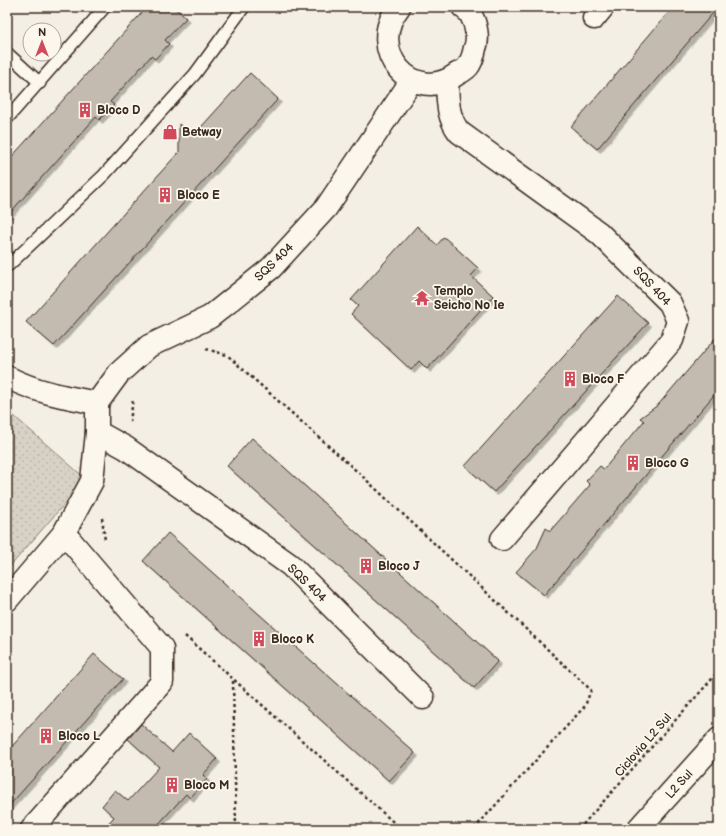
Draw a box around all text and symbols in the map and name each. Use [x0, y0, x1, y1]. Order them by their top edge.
north arrow [22, 22, 62, 62]
text: N [38, 26, 46, 39]
building icon: Bloco D [76, 101, 94, 119]
place label: Bloco D [97, 103, 140, 118]
shop icon: Betway [161, 123, 179, 141]
place label: Betway [182, 125, 222, 140]
building icon: Bloco E [156, 186, 174, 204]
place label: Bloco E [177, 188, 220, 203]
street label: SQS 404 [252, 240, 298, 285]
street label: SQS 404 [630, 263, 674, 310]
place label: Templo Seicho No Ie [434, 284, 505, 313]
temple icon: Templo Seicho No Ie [413, 289, 431, 307]
building icon: Bloco F [561, 370, 579, 388]
place label: Bloco F [582, 372, 625, 387]
building icon: Bloco G [624, 454, 642, 472]
place label: Bloco G [645, 456, 689, 471]
building icon: Bloco J [357, 557, 375, 575]
place label: Bloco J [378, 559, 420, 574]
street label: SQS 404 [284, 561, 330, 606]
building icon: Bloco K [250, 630, 268, 648]
place label: Bloco K [271, 632, 314, 647]
street label: Ciclovia L2 Sul [612, 710, 675, 780]
building icon: Bloco L [37, 727, 55, 745]
place label: Bloco L [58, 729, 100, 744]
street label: L2 Sul [663, 767, 696, 802]
building icon: Bloco M [163, 776, 181, 794]
place label: Bloco M [184, 778, 229, 793]

